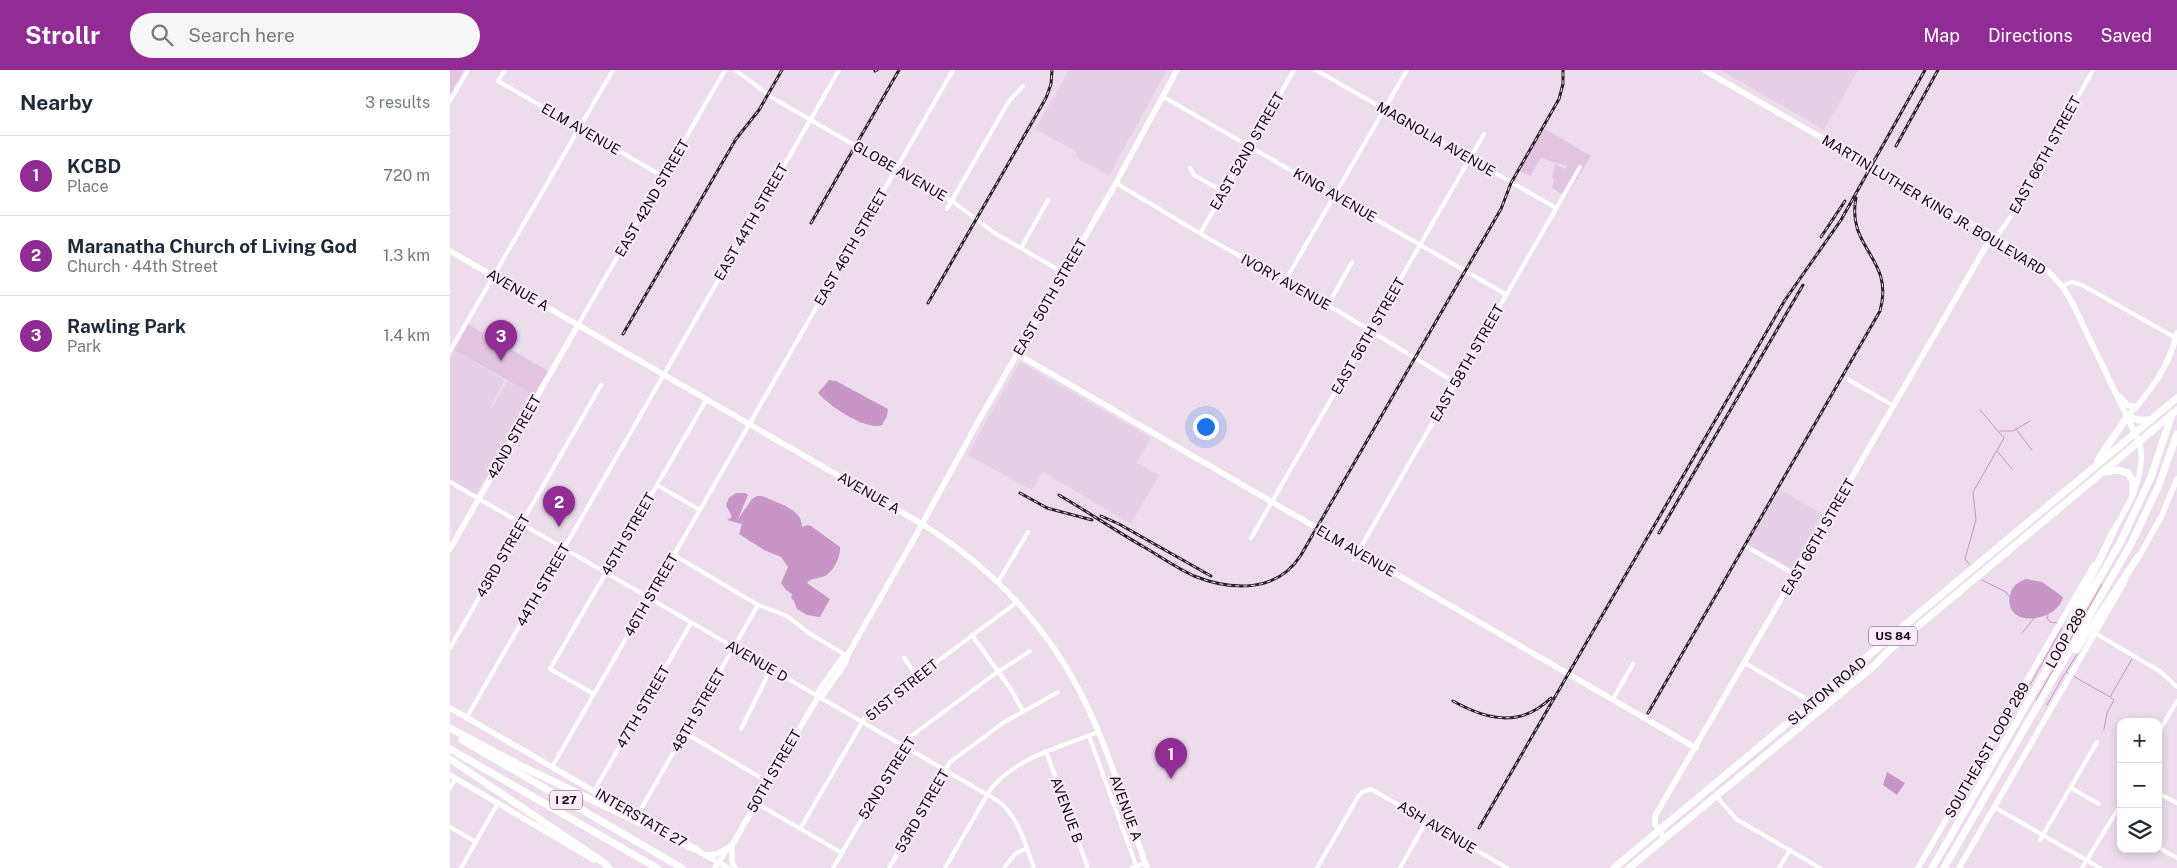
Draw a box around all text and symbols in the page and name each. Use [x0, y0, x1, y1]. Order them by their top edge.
search box [130, 13, 480, 58]
text: Strollr [25, 21, 100, 49]
icon: search [148, 21, 176, 49]
text: Search here [188, 24, 295, 46]
text: Map [1923, 25, 1960, 46]
text: Directions [1988, 25, 2073, 46]
text: Saved [2101, 25, 2152, 46]
street label: EAST 52ND STREET [1207, 89, 1287, 213]
text: Nearby [20, 90, 93, 115]
text: 3 results [365, 93, 430, 112]
street label: EAST 66TH STREET [2006, 93, 2084, 217]
street label: MAGNOLIA AVENUE [1374, 99, 1498, 179]
street label: ELM AVENUE [539, 100, 623, 158]
street label: MARTIN LUTHER KING JR. BOULEVARD [1819, 132, 2049, 278]
street label: EAST 42ND STREET [612, 136, 692, 260]
street label: GLOBE AVENUE [850, 138, 950, 204]
text: KCBD [67, 155, 121, 177]
street label: EAST 44TH STREET [711, 161, 791, 283]
street label: KING AVENUE [1291, 165, 1379, 225]
text: 1 [33, 166, 39, 185]
text: 720 m [383, 166, 430, 185]
text: Place [67, 177, 109, 196]
street label: EAST 46TH STREET [811, 186, 891, 308]
text: Maranatha Church of Living God [67, 235, 357, 257]
street label: EAST 50TH STREET [1010, 236, 1090, 358]
text: 2 [31, 246, 41, 265]
text: 1.3 km [383, 246, 430, 265]
street label: IVORY AVENUE [1238, 251, 1334, 313]
text: Church · 44th Street [67, 257, 218, 276]
street label: AVENUE A [484, 266, 552, 314]
street label: EAST 56TH STREET [1328, 275, 1408, 397]
street label: EAST 58TH STREET [1427, 302, 1507, 424]
text: Rawling Park [67, 315, 186, 337]
pin: 3 [485, 320, 517, 361]
text: 3 [31, 326, 41, 345]
text: 1.4 km [383, 326, 430, 345]
text: Park [67, 337, 101, 356]
street label: 42ND STREET [484, 392, 544, 482]
your location [1193, 414, 1219, 440]
street label: AVENUE A [835, 469, 903, 517]
street label: EAST 66TH STREET [1778, 476, 1858, 598]
pin: 2 [543, 486, 575, 527]
street label: 45TH STREET [598, 490, 658, 578]
street label: 43RD STREET [473, 512, 533, 600]
street label: ELM AVENUE [1314, 522, 1398, 580]
street label: 44TH STREET [513, 541, 573, 629]
street label: 46TH STREET [621, 551, 681, 639]
street label: LOOP 289 [2042, 605, 2090, 671]
road number: US 84 [1869, 626, 1917, 646]
street label: AVENUE D [723, 637, 791, 685]
street label: SLATON ROAD [1784, 654, 1870, 728]
street label: 51ST STREET [863, 656, 941, 724]
street label: 47TH STREET [613, 663, 673, 751]
street label: 48TH STREET [668, 666, 728, 754]
street label: SOUTHEAST LOOP 289 [1942, 679, 2033, 821]
map controls [2117, 718, 2162, 853]
button: + [2117, 718, 2162, 763]
street label: 50TH STREET [744, 727, 804, 815]
street label: 52ND STREET [855, 734, 919, 822]
pin: 1 [1155, 738, 1187, 779]
button: − [2117, 763, 2162, 808]
street label: 53RD STREET [892, 767, 952, 855]
street label: AVENUE A [1107, 773, 1145, 843]
street label: AVENUE B [1048, 775, 1086, 845]
street label: INTERSTATE 27 [592, 785, 690, 851]
road number: I 27 [550, 790, 582, 810]
street label: ASH AVENUE [1395, 797, 1479, 857]
button: layers [2117, 808, 2162, 853]

